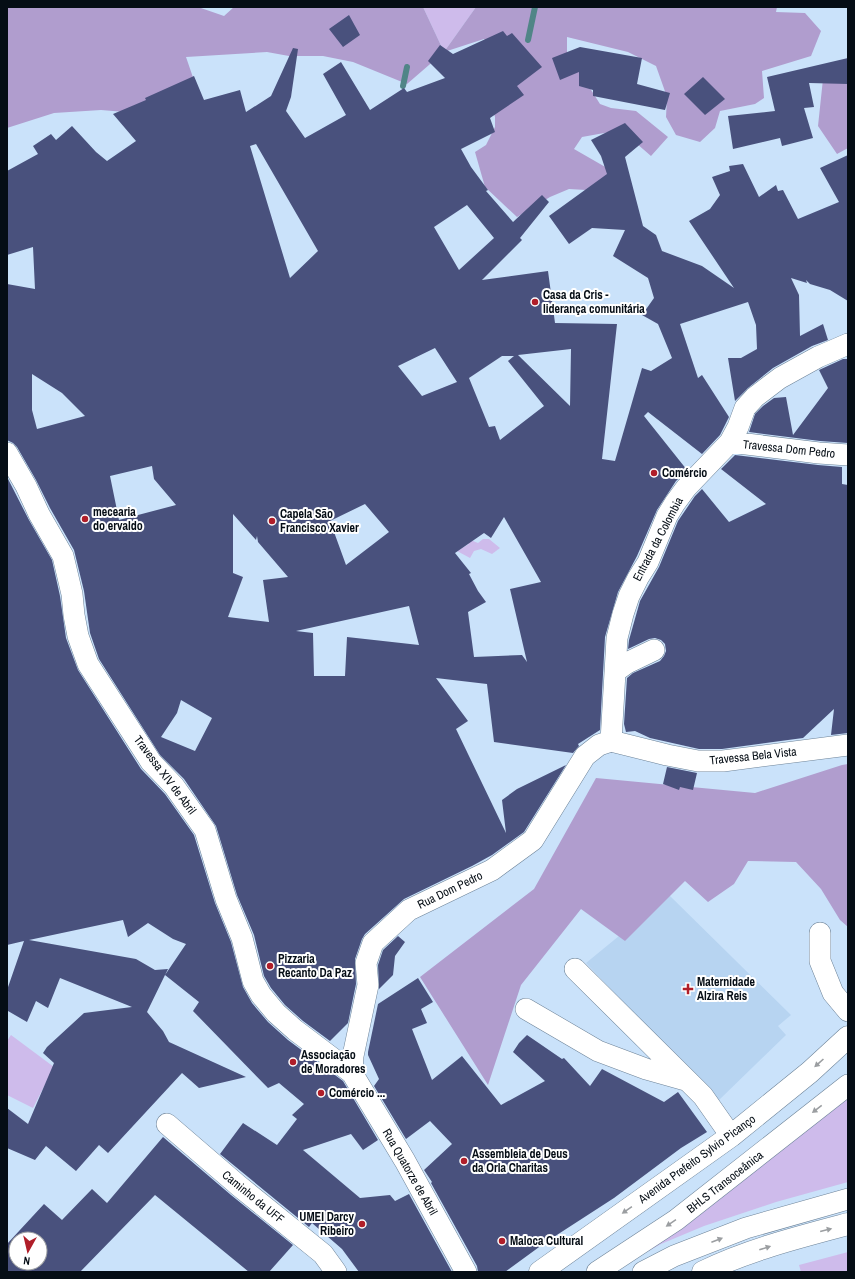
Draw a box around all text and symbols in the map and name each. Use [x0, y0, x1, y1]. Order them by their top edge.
place label: Casa da Cris - liderança comunitária [543, 287, 645, 317]
marker: Casa da Cris - liderança comunitária [530, 297, 540, 307]
street label: Travessa Dom Pedro [742, 436, 836, 462]
place label: Comércio [662, 465, 707, 481]
marker: Comércio [649, 468, 659, 478]
street label: Entrada da Colombia [629, 494, 687, 584]
place label: mecearia do ervaldo [93, 504, 143, 534]
place label: Capela São Francisco Xavier [280, 506, 359, 536]
marker: mecearia do ervaldo [80, 514, 90, 524]
marker: Capela São Francisco Xavier [267, 516, 277, 526]
street label: Travessa XIV de Abril [130, 732, 200, 818]
street label: Travessa Bela Vista [709, 743, 798, 769]
street label: Rua Dom Pedro [415, 867, 485, 913]
place label: Pizzaria Recanto Da Paz [278, 951, 352, 981]
marker: Pizzaria Recanto Da Paz [265, 961, 275, 971]
place label: Maternidade Alzira Reis [697, 974, 755, 1004]
marker: Maternidade Alzira Reis [682, 983, 694, 995]
place label: Associação de Moradores [301, 1047, 366, 1077]
marker: Associação de Moradores [288, 1057, 298, 1067]
one-way arrow [814, 1059, 824, 1068]
place label: Comércio ... [329, 1085, 386, 1101]
marker: Comércio ... [316, 1088, 326, 1098]
one-way arrow [812, 1104, 823, 1113]
street label: Avenida Prefeito Sylvio Picanço [634, 1111, 759, 1207]
street label: Rua Quatorze de Abril [379, 1126, 441, 1218]
place label: Assembleia de Deus da Orla Charitas [472, 1146, 568, 1176]
street label: BHLS Transoceânica [683, 1147, 767, 1217]
marker: Assembleia de Deus da Orla Charitas [459, 1156, 469, 1166]
street label: Caminho da UFF [219, 1167, 287, 1227]
one-way arrow [621, 1206, 632, 1214]
place label: UMEI Darcy Ribeiro [299, 1209, 355, 1239]
marker: UMEI Darcy Ribeiro [357, 1219, 367, 1229]
one-way arrow [666, 1219, 676, 1227]
one-way arrow [820, 1227, 832, 1233]
north arrow [8, 1231, 48, 1271]
place label: Maloca Cultural [510, 1233, 584, 1249]
marker: Maloca Cultural [497, 1236, 507, 1246]
one-way arrow [711, 1236, 723, 1242]
one-way arrow [759, 1245, 771, 1251]
text: N [22, 1254, 31, 1268]

